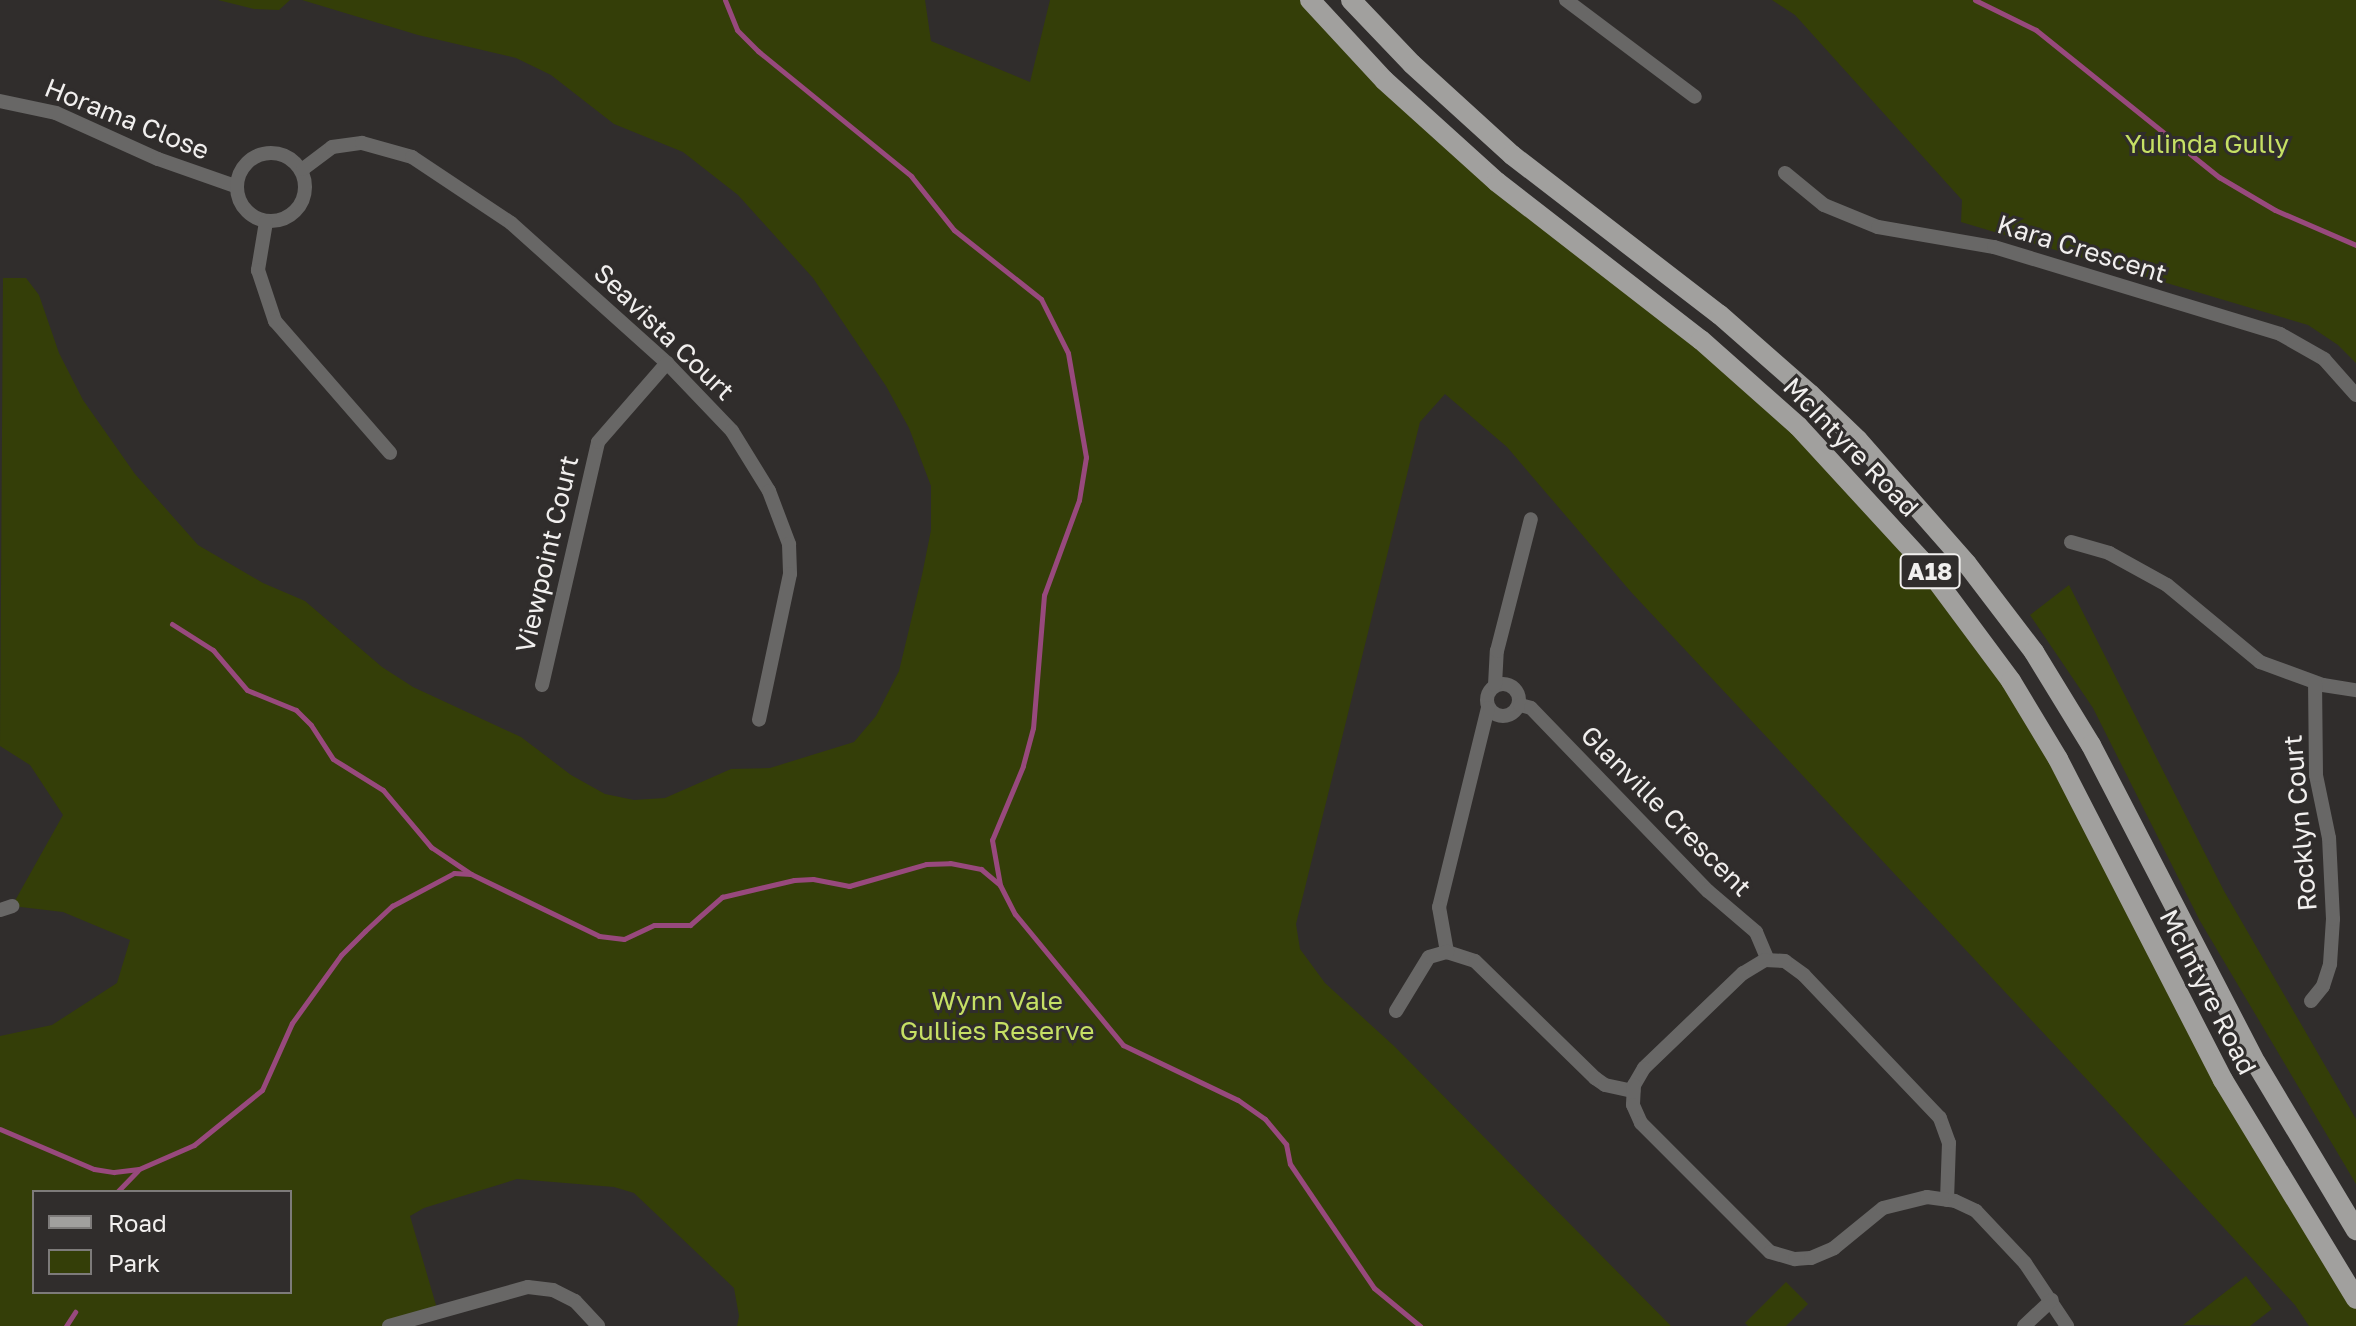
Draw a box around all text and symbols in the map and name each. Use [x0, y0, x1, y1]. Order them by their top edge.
street label: Horama Close [40, 72, 214, 166]
park label: Yulinda Gully [2125, 128, 2289, 160]
street label: Kara Crescent [1994, 208, 2170, 290]
street label: Seavista Court [587, 257, 741, 407]
street label: McIntyre Road [1777, 371, 1925, 523]
street label: Viewpoint Court [509, 452, 585, 656]
road number: A18 [1898, 551, 1962, 591]
street label: Glanville Crescent [1574, 719, 1758, 903]
street label: Rocklyn Court [2277, 734, 2323, 912]
street label: McIntyre Road [2153, 904, 2263, 1080]
park label: Wynn Vale Gullies Reserve [900, 985, 1094, 1046]
legend [32, 1190, 292, 1294]
text: Road [108, 1208, 167, 1237]
text: Park [108, 1248, 160, 1277]

